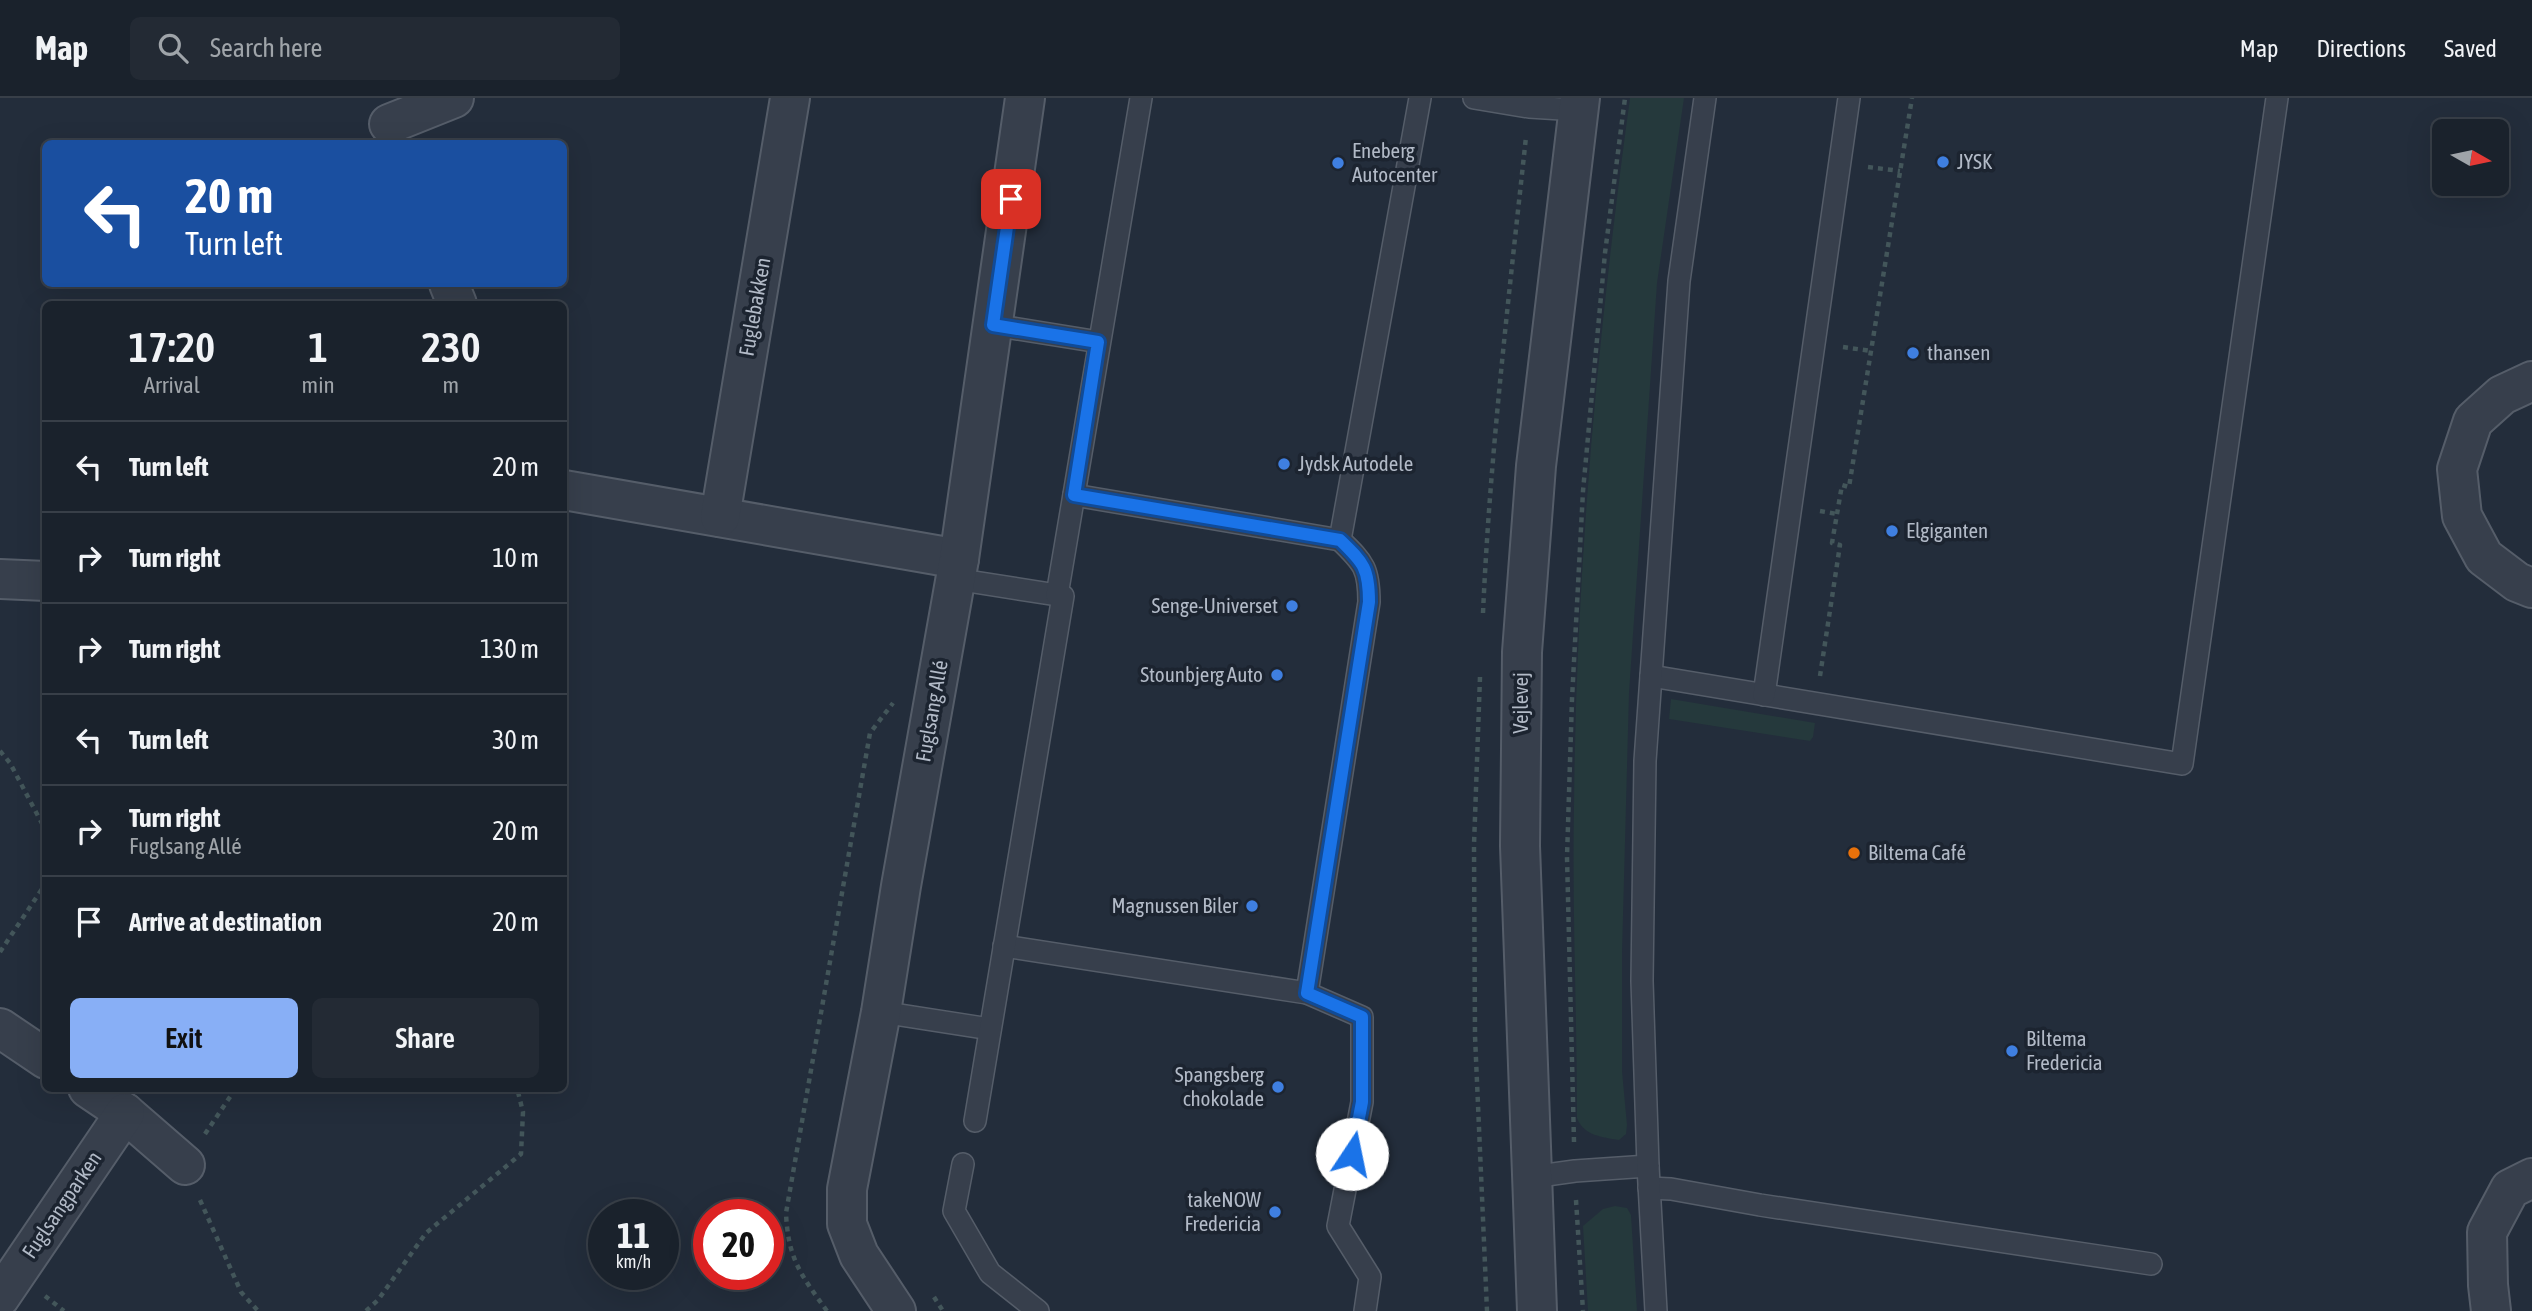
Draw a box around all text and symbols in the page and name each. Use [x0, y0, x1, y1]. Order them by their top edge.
search box [130, 17, 620, 80]
text: Map [35, 29, 88, 67]
icon: search [154, 29, 192, 67]
text: Search here [210, 33, 322, 63]
text: Map [2240, 35, 2278, 62]
text: Directions [2316, 35, 2406, 62]
text: Saved [2444, 35, 2497, 62]
north arrow [2432, 119, 2510, 196]
map controls [2432, 119, 2509, 196]
place label: Eneberg Autocenter [1352, 138, 1438, 186]
place label: JYSK [1957, 149, 1993, 173]
marker: JYSK [1935, 154, 1951, 170]
marker: Eneberg Autocenter [1330, 155, 1346, 171]
text: 20 m [185, 167, 273, 223]
icon: left [70, 168, 161, 259]
pin [981, 169, 1041, 229]
icon: arrive [992, 180, 1030, 218]
text: Turn left [185, 225, 283, 262]
street label: Fuglebakken [734, 256, 775, 358]
text: 17:20 [129, 323, 215, 371]
text: 1 [308, 323, 328, 371]
text: 230 [421, 323, 480, 371]
place label: thansen [1927, 340, 1990, 364]
marker: thansen [1905, 345, 1921, 361]
text: Arrival [144, 372, 200, 398]
text: min [302, 372, 335, 398]
text: m [443, 372, 459, 398]
icon: left [70, 448, 108, 486]
place label: Jydsk Autodele [1298, 451, 1413, 475]
text: Turn left [129, 452, 209, 482]
text: 20 m [492, 452, 539, 482]
marker: Jydsk Autodele [1276, 456, 1292, 472]
place label: Elgiganten [1906, 518, 1988, 542]
marker: Elgiganten [1884, 523, 1900, 539]
icon: right [70, 539, 108, 577]
text: Turn right [129, 543, 220, 573]
text: 10 m [492, 543, 539, 573]
place label: Senge-Universet [1151, 593, 1278, 617]
marker: Senge-Universet [1284, 598, 1300, 614]
icon: right [70, 630, 108, 668]
text: Turn right [129, 634, 220, 664]
text: 130 m [480, 634, 539, 664]
street label: Fuglsang Allé [910, 658, 952, 764]
place label: Stounbjerg Auto [1140, 662, 1263, 686]
marker: Stounbjerg Auto [1269, 667, 1285, 683]
street label: Vejlevej [1508, 672, 1532, 734]
icon: left [70, 721, 108, 759]
text: Turn left [129, 725, 209, 755]
text: 30 m [492, 725, 539, 755]
text: Turn right [129, 803, 220, 833]
icon: right [70, 812, 108, 850]
text: 20 m [492, 816, 539, 846]
text: Fuglsang Allé [129, 833, 242, 859]
place label: Biltema Café [1868, 840, 1966, 864]
marker: Biltema Café [1846, 845, 1862, 861]
place label: Magnussen Biler [1112, 893, 1239, 917]
marker: Magnussen Biler [1244, 898, 1260, 914]
icon: arrive [70, 903, 108, 941]
text: Arrive at destination [129, 907, 322, 937]
text: 20 m [492, 907, 539, 937]
button: Exit [70, 998, 298, 1078]
button: Share [312, 998, 539, 1078]
place label: Biltema Fredericia [2026, 1026, 2103, 1074]
marker: Biltema Fredericia [2004, 1043, 2020, 1059]
place label: Spangsberg chokolade [1175, 1062, 1264, 1110]
marker: Spangsberg chokolade [1270, 1079, 1286, 1095]
position arrow [1315, 1117, 1389, 1191]
street label: Fuglsangparken [17, 1146, 106, 1262]
place label: takeNOW Fredericia [1184, 1187, 1262, 1235]
speed limit sign: 20 [693, 1199, 784, 1290]
marker: takeNOW Fredericia [1267, 1204, 1283, 1220]
text: 11 [617, 1215, 650, 1255]
text: km/h [616, 1251, 651, 1272]

